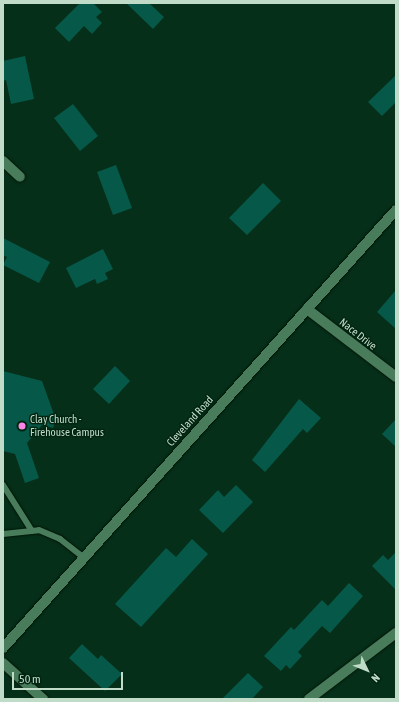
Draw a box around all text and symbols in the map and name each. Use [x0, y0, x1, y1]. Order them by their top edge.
street label: Nace Drive [337, 315, 379, 353]
street label: Cleveland Road [164, 393, 216, 449]
place label: Clay Church - Firehouse Campus [30, 413, 104, 439]
marker: Clay Church - Firehouse Campus [17, 421, 27, 431]
north arrow [347, 650, 387, 690]
scale bar [14, 664, 125, 690]
text: 50 m [19, 672, 41, 686]
text: N [369, 672, 382, 685]

